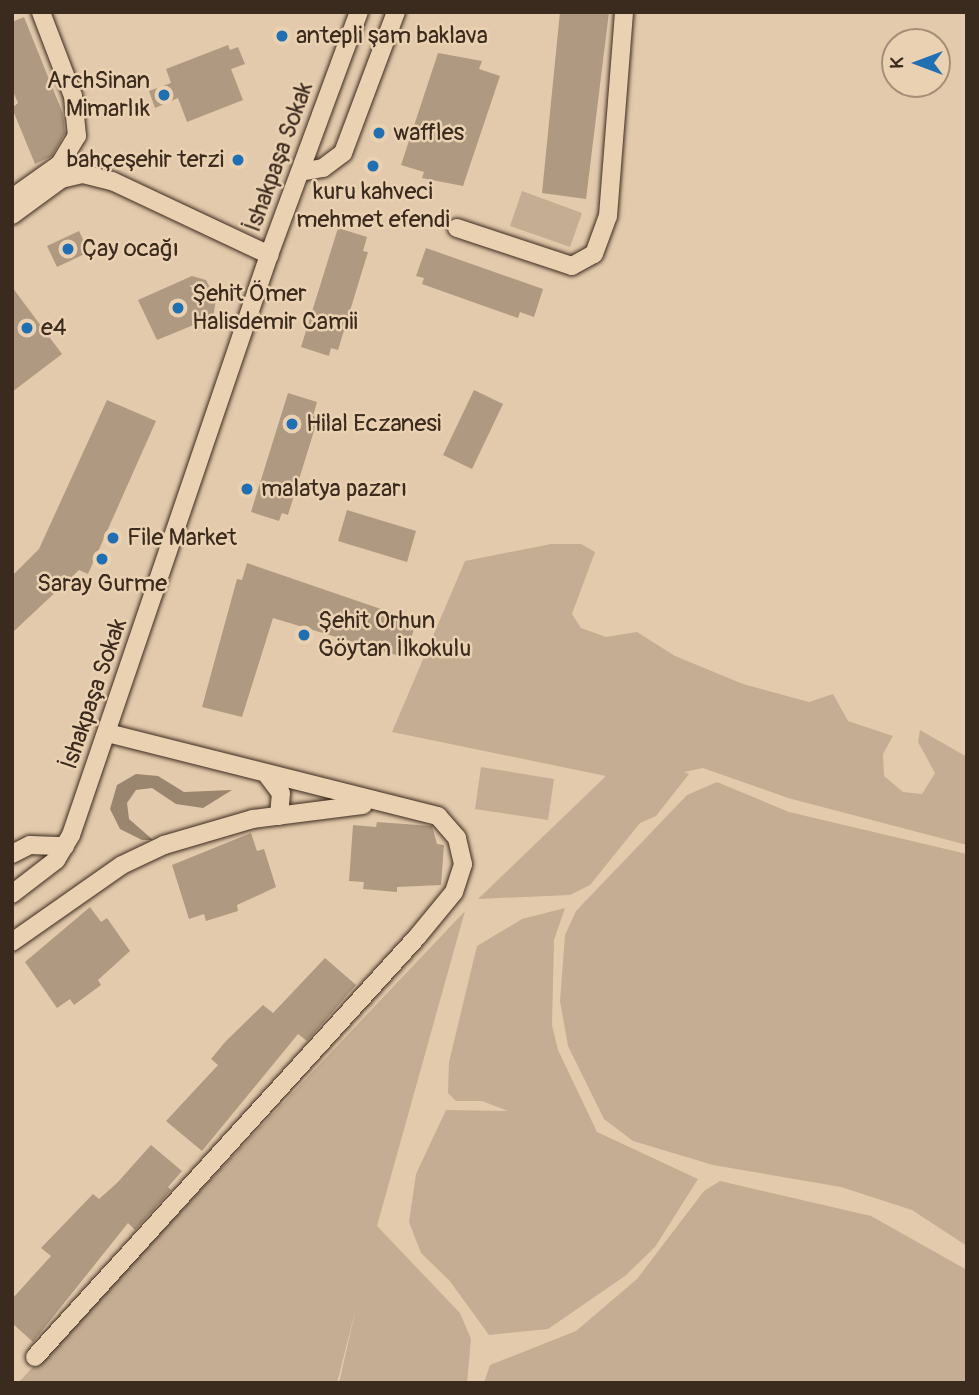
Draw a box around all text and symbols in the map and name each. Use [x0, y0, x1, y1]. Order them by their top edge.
place label: antepli şam baklava [296, 22, 488, 50]
marker: antepli şam baklava [274, 28, 290, 44]
north arrow [881, 28, 951, 98]
text: K [885, 57, 909, 69]
place label: ArchSinan Mimarlık [47, 67, 150, 123]
street label: İshakpaşa Sokak [239, 78, 319, 236]
marker: ArchSinan Mimarlık [156, 87, 172, 103]
place label: waffles [393, 119, 464, 147]
marker: waffles [371, 125, 387, 141]
place label: bahçeşehir terzi [67, 146, 224, 174]
marker: bahçeşehir terzi [230, 152, 246, 168]
marker: kuru kahveci mehmet efendi [365, 158, 381, 174]
place label: kuru kahveci mehmet efendi [296, 178, 450, 234]
place label: Çay ocağı [82, 235, 179, 263]
marker: Çay ocağı [60, 241, 76, 257]
place label: Şehit Ömer Halisdemir Camii [192, 280, 358, 336]
marker: Şehit Ömer Halisdemir Camii [170, 300, 186, 316]
place label: e4 [41, 314, 67, 342]
marker: e4 [19, 320, 35, 336]
place label: Hilal Eczanesi [306, 410, 441, 438]
marker: Hilal Eczanesi [284, 416, 300, 432]
place label: malatya pazarı [261, 475, 407, 503]
marker: malatya pazarı [239, 481, 255, 497]
place label: File Market [127, 524, 237, 552]
marker: File Market [105, 530, 121, 546]
marker: Saray Gurme [94, 551, 110, 567]
place label: Saray Gurme [37, 570, 167, 598]
place label: Şehit Orhun Göytan İlkokulu [318, 607, 471, 663]
street label: İshakpaşa Sokak [55, 615, 133, 773]
marker: Şehit Orhun Göytan İlkokulu [296, 627, 312, 643]

